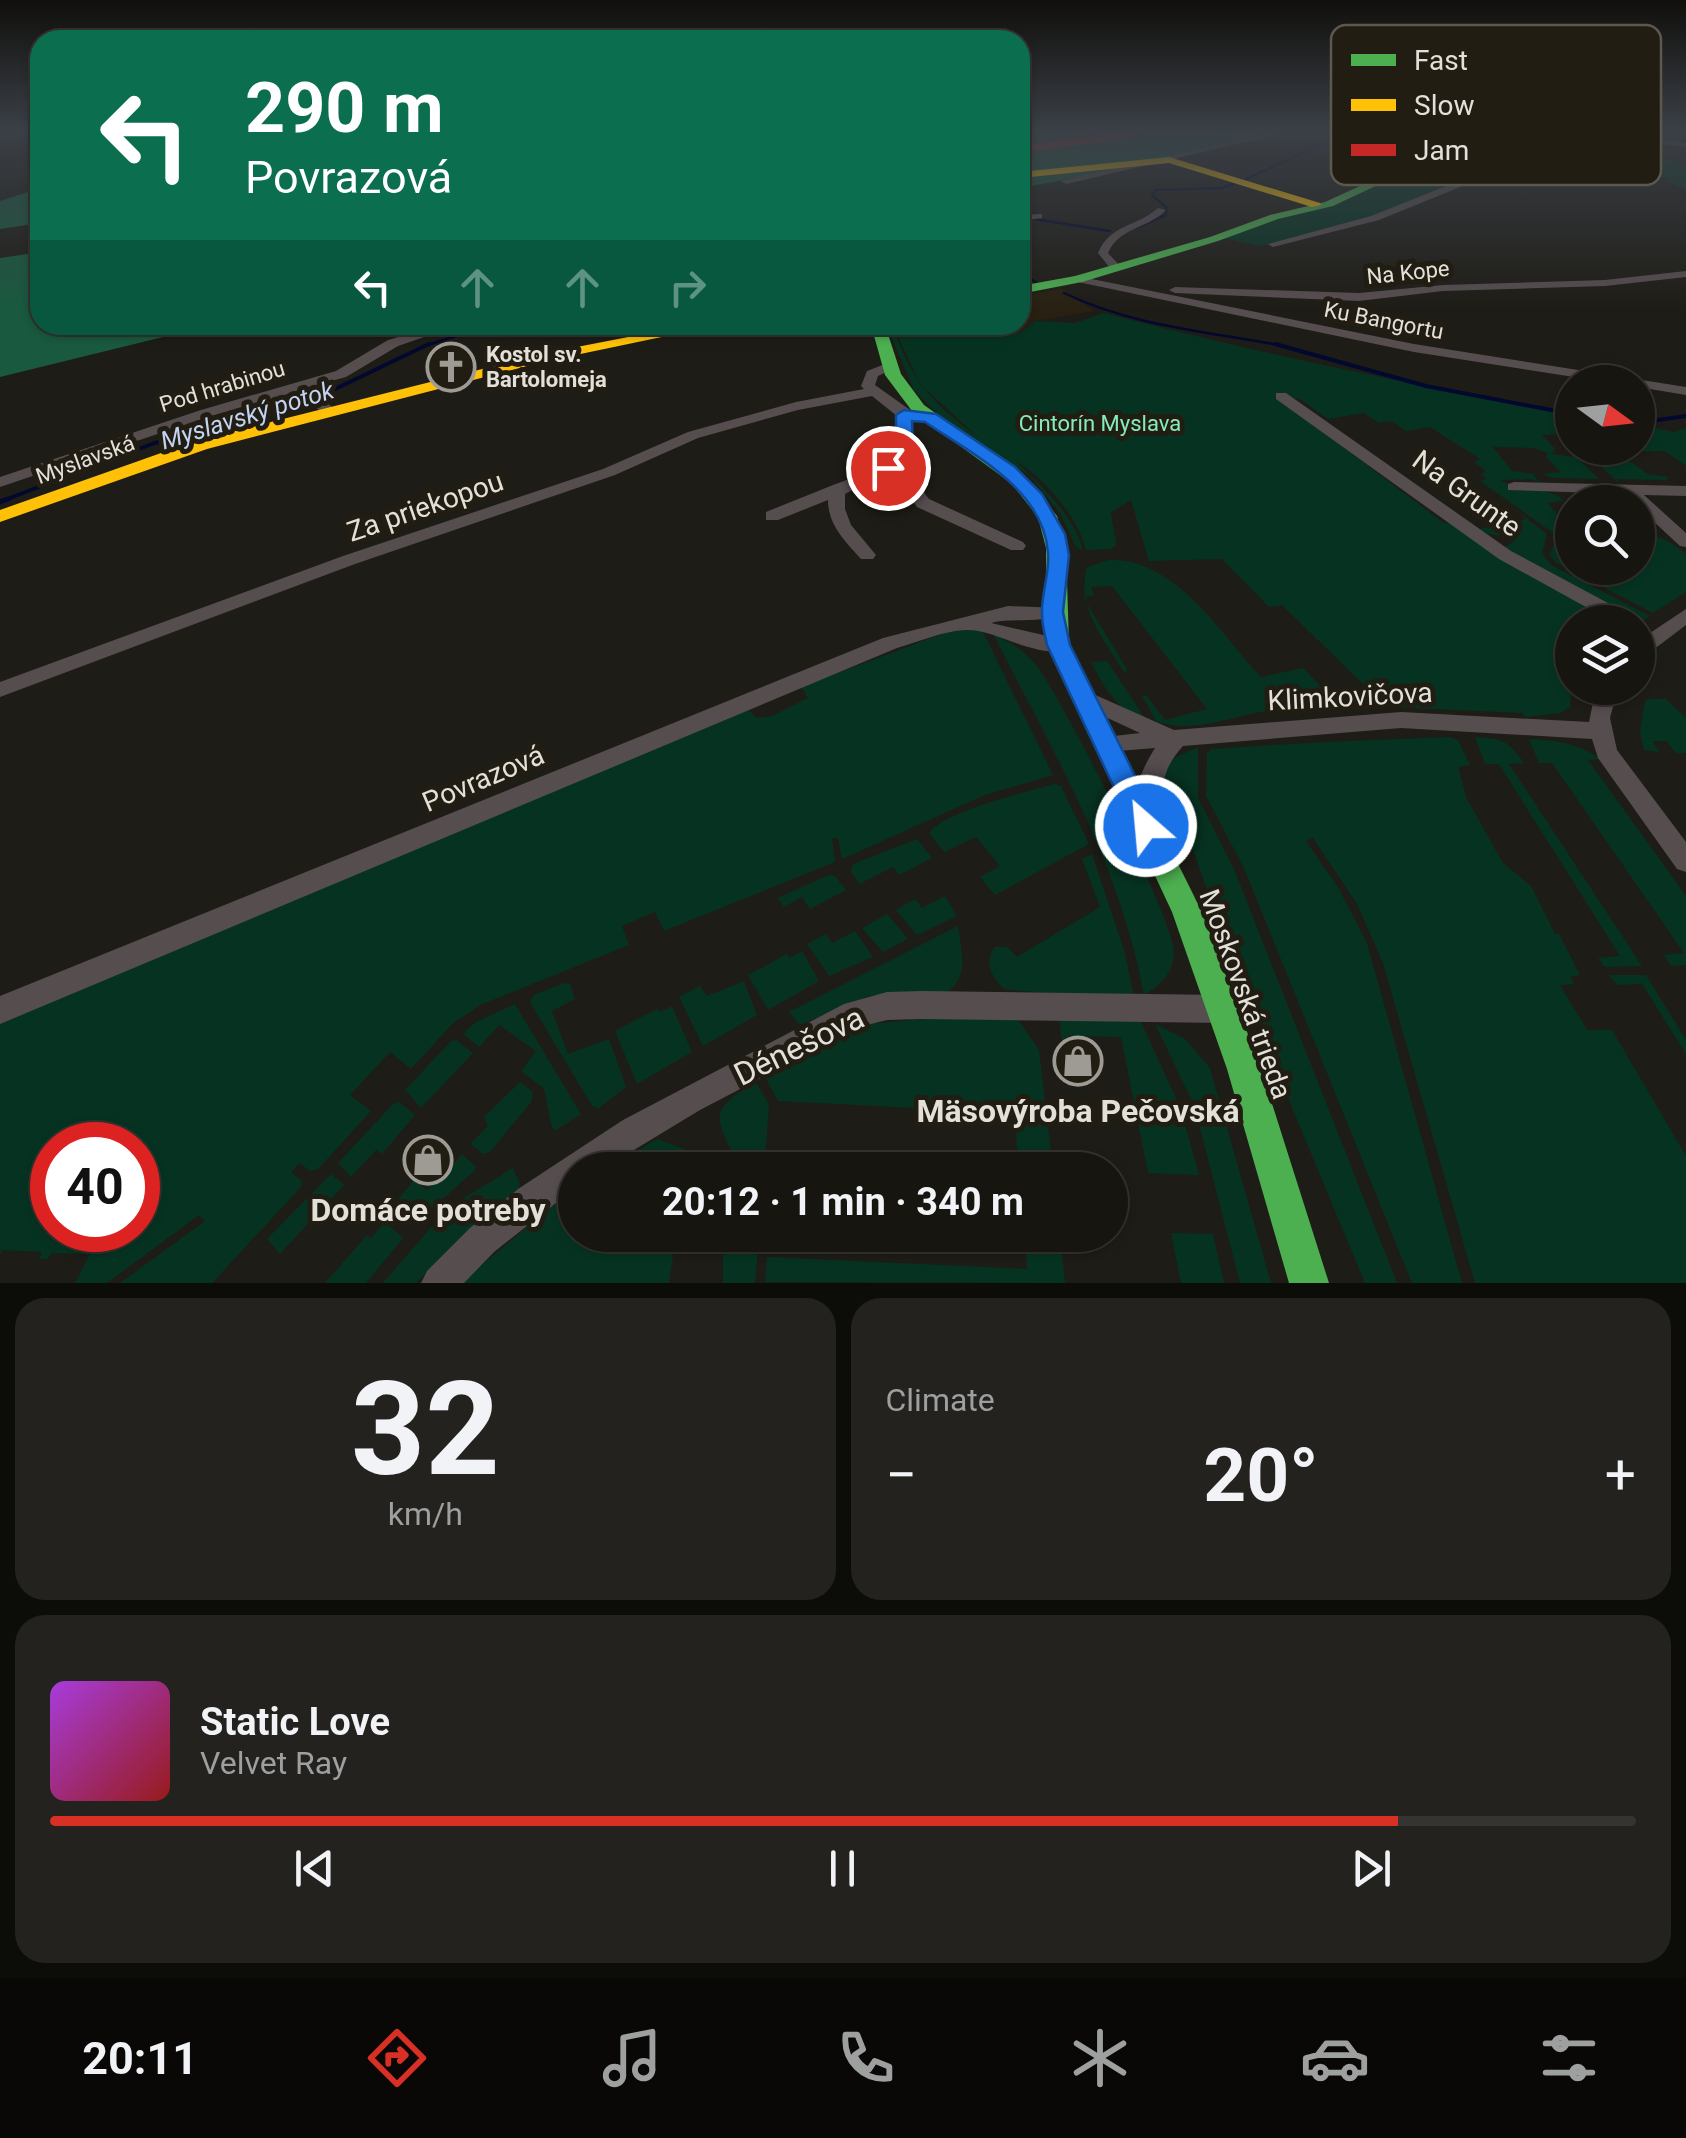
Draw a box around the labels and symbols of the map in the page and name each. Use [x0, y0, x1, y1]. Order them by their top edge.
legend [1331, 25, 1661, 185]
text: Fast [1414, 44, 1468, 77]
text: Slow [1414, 89, 1474, 122]
text: Jam [1414, 134, 1469, 167]
street label: Na Kope [1365, 256, 1451, 289]
street label: Ku Bangortu [1322, 297, 1446, 344]
church icon: Kostol sv. Bartolomeja [425, 341, 477, 393]
place label: Kostol sv. Bartolomeja [486, 342, 607, 392]
street label: Pod hrabinou [156, 356, 288, 417]
north arrow [1555, 365, 1655, 465]
water label: Myslavský potok [157, 375, 338, 456]
park label: Cintorín Myslava [1019, 411, 1181, 436]
pin [846, 426, 931, 511]
street label: Myslavská [32, 430, 138, 489]
street label: Na Grunte [1406, 443, 1527, 544]
street label: Za priekopou [343, 464, 508, 549]
street label: Klimkovičova [1267, 676, 1433, 717]
street label: Povrazová [417, 738, 549, 819]
position arrow [1094, 774, 1198, 878]
street label: Moskovská trieda [1192, 885, 1299, 1103]
street label: Dénešova [728, 998, 870, 1094]
shop icon: Mäsovýroba Pečovská [1052, 1035, 1104, 1087]
place label: Mäsovýroba Pečovská [916, 1092, 1240, 1130]
speed limit sign: 40 [30, 1122, 160, 1252]
shop icon: Domáce potreby [402, 1134, 454, 1186]
place label: Domáce potreby [310, 1191, 546, 1229]

